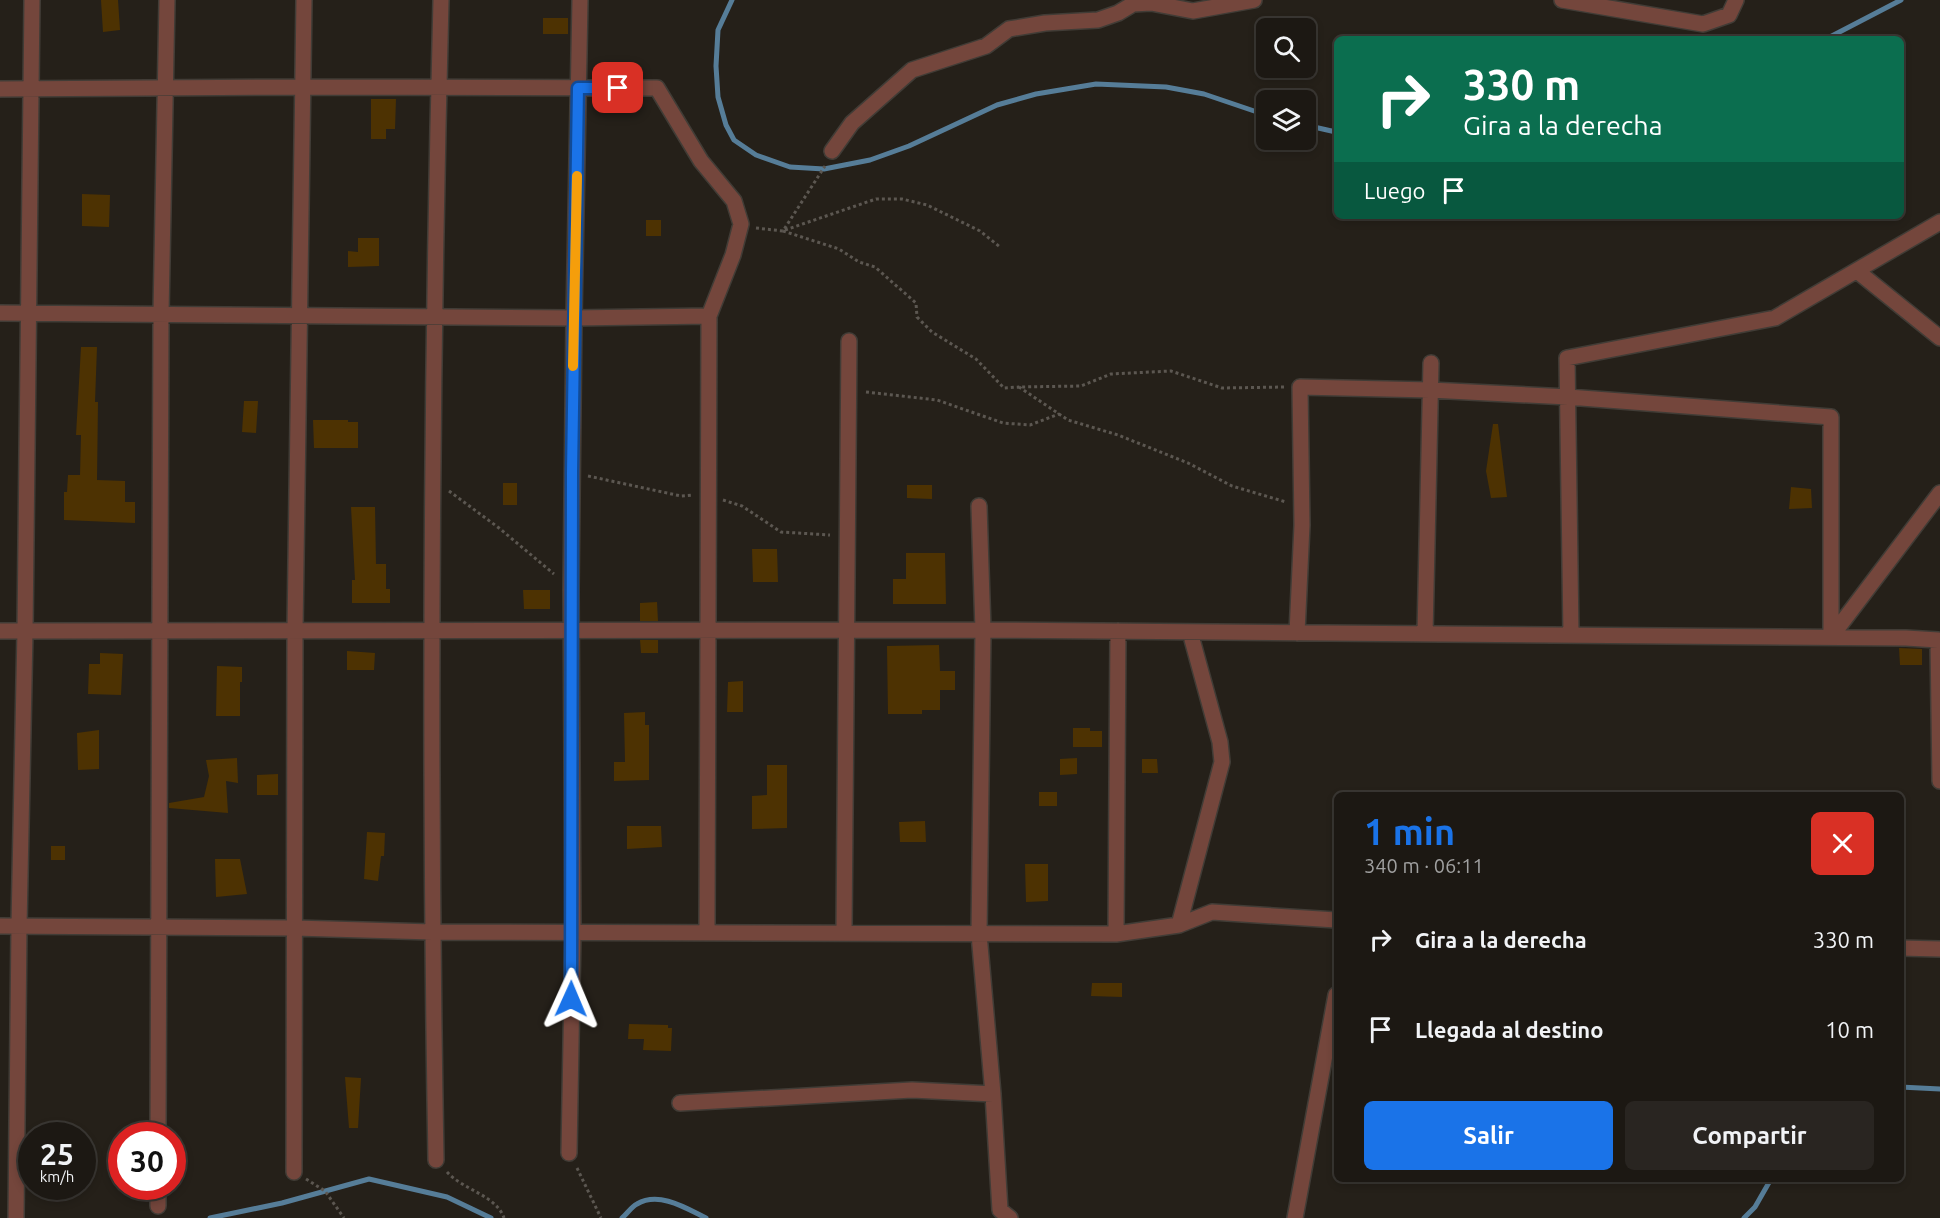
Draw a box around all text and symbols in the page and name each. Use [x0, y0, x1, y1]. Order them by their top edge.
map controls [1256, 18, 1316, 150]
button: search [1256, 18, 1316, 78]
icon: right [1364, 60, 1442, 138]
text: 330 m [1463, 61, 1580, 108]
pin [592, 62, 643, 113]
icon: arrive [601, 71, 634, 104]
button: layers [1256, 90, 1316, 150]
text: Gira a la derecha [1463, 110, 1663, 140]
icon: arrive [1437, 174, 1470, 207]
text: Luego [1364, 178, 1425, 203]
text: 1 min [1364, 811, 1455, 852]
button: close [1811, 812, 1874, 875]
text: 340 m · 06:11 [1364, 854, 1484, 877]
icon: right [1364, 923, 1397, 956]
text: Gira a la derecha [1415, 927, 1587, 952]
text: 330 m [1813, 927, 1874, 952]
position arrow [539, 967, 603, 1031]
icon: arrive [1364, 1013, 1397, 1046]
text: Llegada al destino [1415, 1017, 1603, 1042]
text: 10 m [1825, 1017, 1874, 1042]
button: Salir [1364, 1101, 1613, 1170]
button: Compartir [1625, 1101, 1874, 1170]
speed limit sign: 30 [108, 1122, 186, 1200]
text: 25 [40, 1137, 74, 1171]
text: km/h [40, 1168, 74, 1185]

